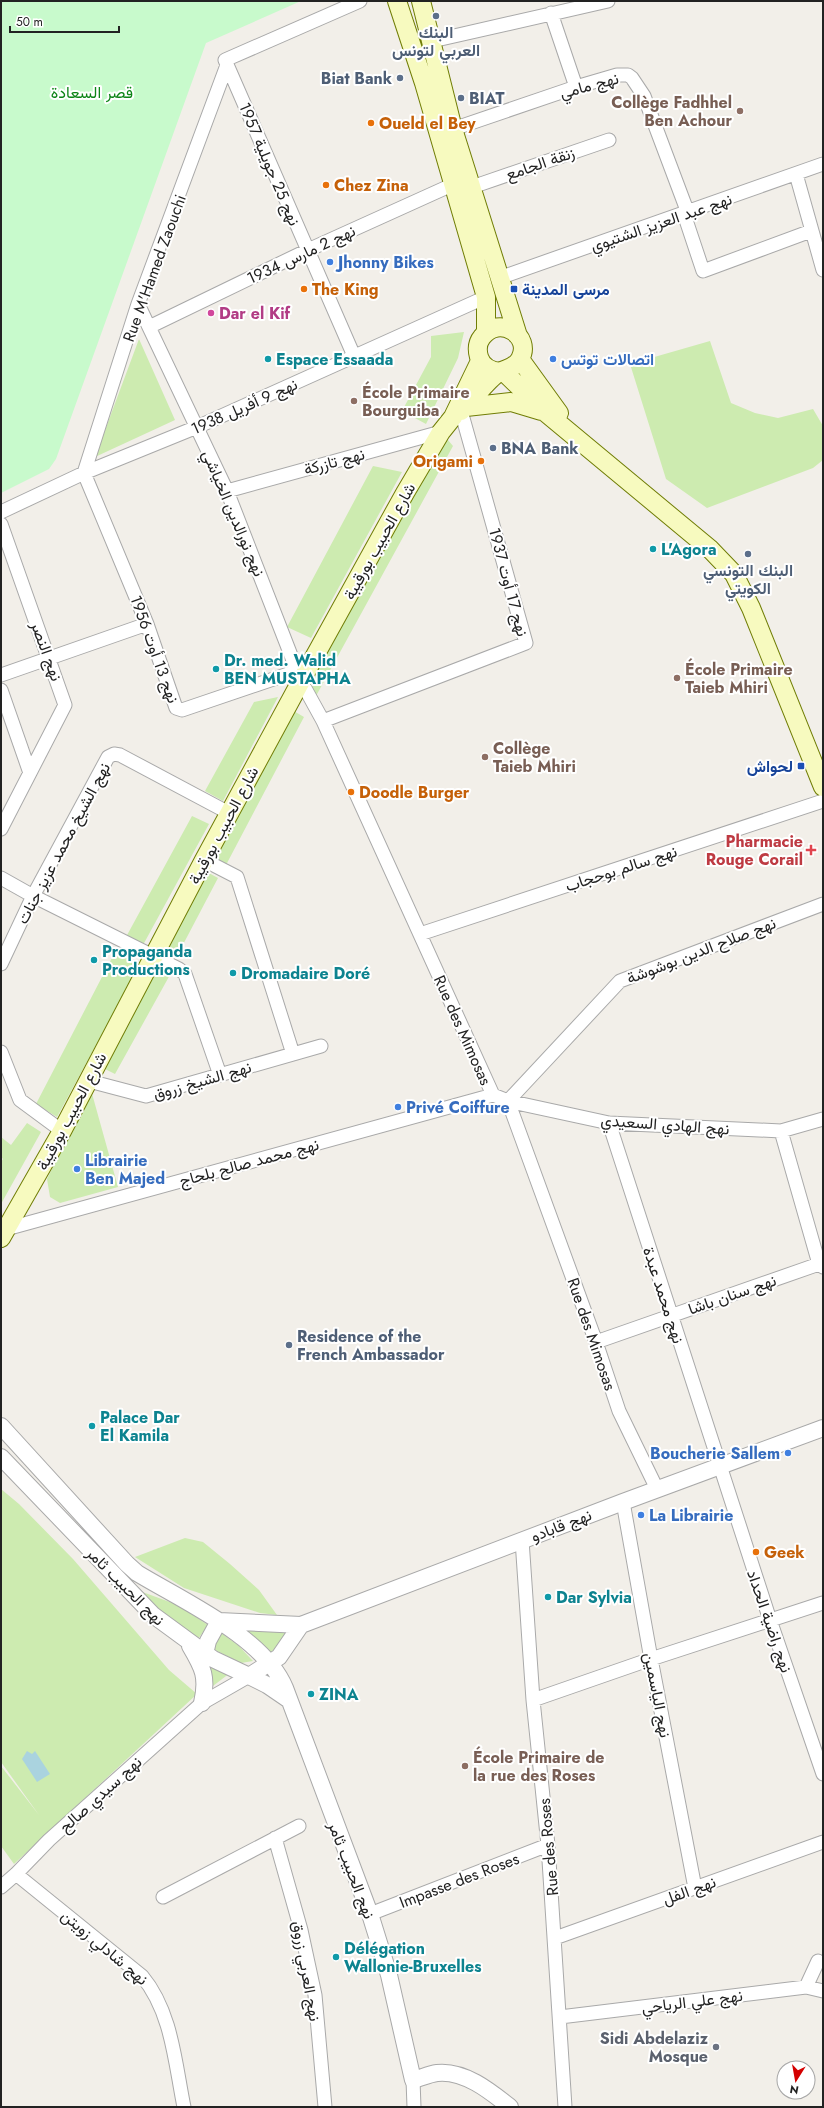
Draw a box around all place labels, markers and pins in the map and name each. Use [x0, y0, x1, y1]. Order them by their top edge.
marker: البنك العربي لتونس [431, 11, 441, 21]
place label: البنك العربي لتونس [392, 21, 480, 64]
place label: Biat Bank [321, 67, 393, 90]
marker: Biat Bank [395, 73, 405, 83]
place label: BIAT [469, 87, 504, 110]
place label: Collège Fadhhel Ben Achour [611, 91, 732, 132]
marker: BIAT [456, 93, 466, 103]
marker: Collège Fadhhel Ben Achour [735, 106, 745, 116]
place label: Oueld el Bey [379, 112, 476, 135]
marker: Oueld el Bey [366, 118, 376, 128]
place label: Chez Zina [334, 174, 409, 197]
marker: Chez Zina [321, 180, 331, 190]
place label: Jhonny Bikes [335, 251, 434, 274]
marker: Jhonny Bikes [325, 257, 335, 267]
place label: The King [312, 278, 379, 301]
place label: مرسى المدينة [522, 278, 610, 301]
marker: The King [299, 284, 309, 294]
marker: مرسى المدينة [509, 284, 519, 294]
place label: Dar el Kif [219, 302, 292, 325]
marker: Dar el Kif [206, 308, 216, 318]
place label: Espace Essaada [276, 348, 393, 371]
place label: اتصالات توتس [561, 348, 654, 371]
marker: Espace Essaada [263, 354, 273, 364]
marker: اتصالات توتس [548, 354, 558, 364]
place label: École Primaire Bourguiba [362, 381, 470, 422]
marker: École Primaire Bourguiba [349, 396, 359, 406]
place label: BNA Bank [501, 437, 579, 460]
marker: BNA Bank [488, 443, 498, 453]
place label: Origami [413, 450, 473, 473]
marker: Origami [476, 456, 486, 466]
place label: L'Agora [661, 538, 717, 561]
marker: L'Agora [648, 544, 658, 554]
marker: البنك التونسي الكويتي [743, 549, 753, 559]
place label: البنك التونسي الكويتي [703, 559, 793, 602]
place label: Dr. med. Walid BEN MUSTAPHA [224, 649, 351, 690]
place label: École Primaire Taieb Mhiri [685, 658, 793, 699]
marker: Dr. med. Walid BEN MUSTAPHA [211, 664, 221, 674]
marker: École Primaire Taieb Mhiri [672, 673, 682, 683]
place label: Collège Taieb Mhiri [493, 737, 576, 778]
marker: Collège Taieb Mhiri [480, 752, 490, 762]
place label: لحواش [747, 755, 793, 778]
marker: لحواش [796, 761, 806, 771]
place label: Doodle Burger [359, 781, 470, 804]
marker: Doodle Burger [346, 787, 356, 797]
place label: Pharmacie Rouge Corail [706, 830, 803, 871]
marker: Pharmacie Rouge Corail [806, 845, 816, 855]
place label: Propaganda Productions [102, 940, 192, 981]
marker: Propaganda Productions [89, 955, 99, 965]
place label: Dromadaire Doré [241, 962, 370, 985]
marker: Dromadaire Doré [228, 968, 238, 978]
place label: Privé Coiffure [406, 1096, 510, 1119]
marker: Privé Coiffure [393, 1102, 403, 1112]
place label: Librairie Ben Majed [85, 1149, 165, 1190]
marker: Librairie Ben Majed [72, 1164, 82, 1174]
place label: Residence of the French Ambassador [297, 1325, 445, 1366]
marker: Residence of the French Ambassador [284, 1340, 294, 1350]
place label: Palace Dar El Kamila [100, 1406, 180, 1447]
marker: Palace Dar El Kamila [87, 1421, 97, 1431]
place label: Boucherie Sallem [650, 1442, 780, 1465]
marker: Boucherie Sallem [783, 1448, 793, 1458]
place label: La Librairie [649, 1504, 733, 1527]
marker: La Librairie [636, 1510, 646, 1520]
place label: Geek [764, 1541, 805, 1564]
marker: Geek [751, 1547, 761, 1557]
place label: Dar Sylvia [556, 1586, 632, 1609]
marker: Dar Sylvia [543, 1592, 553, 1602]
place label: ZINA [319, 1683, 359, 1706]
marker: ZINA [306, 1689, 316, 1699]
place label: École Primaire de la rue des Roses [473, 1746, 604, 1787]
marker: École Primaire de la rue des Roses [460, 1761, 470, 1771]
place label: Délégation Wallonie-Bruxelles [344, 1937, 481, 1978]
marker: Délégation Wallonie-Bruxelles [331, 1952, 341, 1962]
place label: Sidi Abdelaziz Mosque [600, 2027, 709, 2068]
marker: Sidi Abdelaziz Mosque [711, 2042, 721, 2052]

